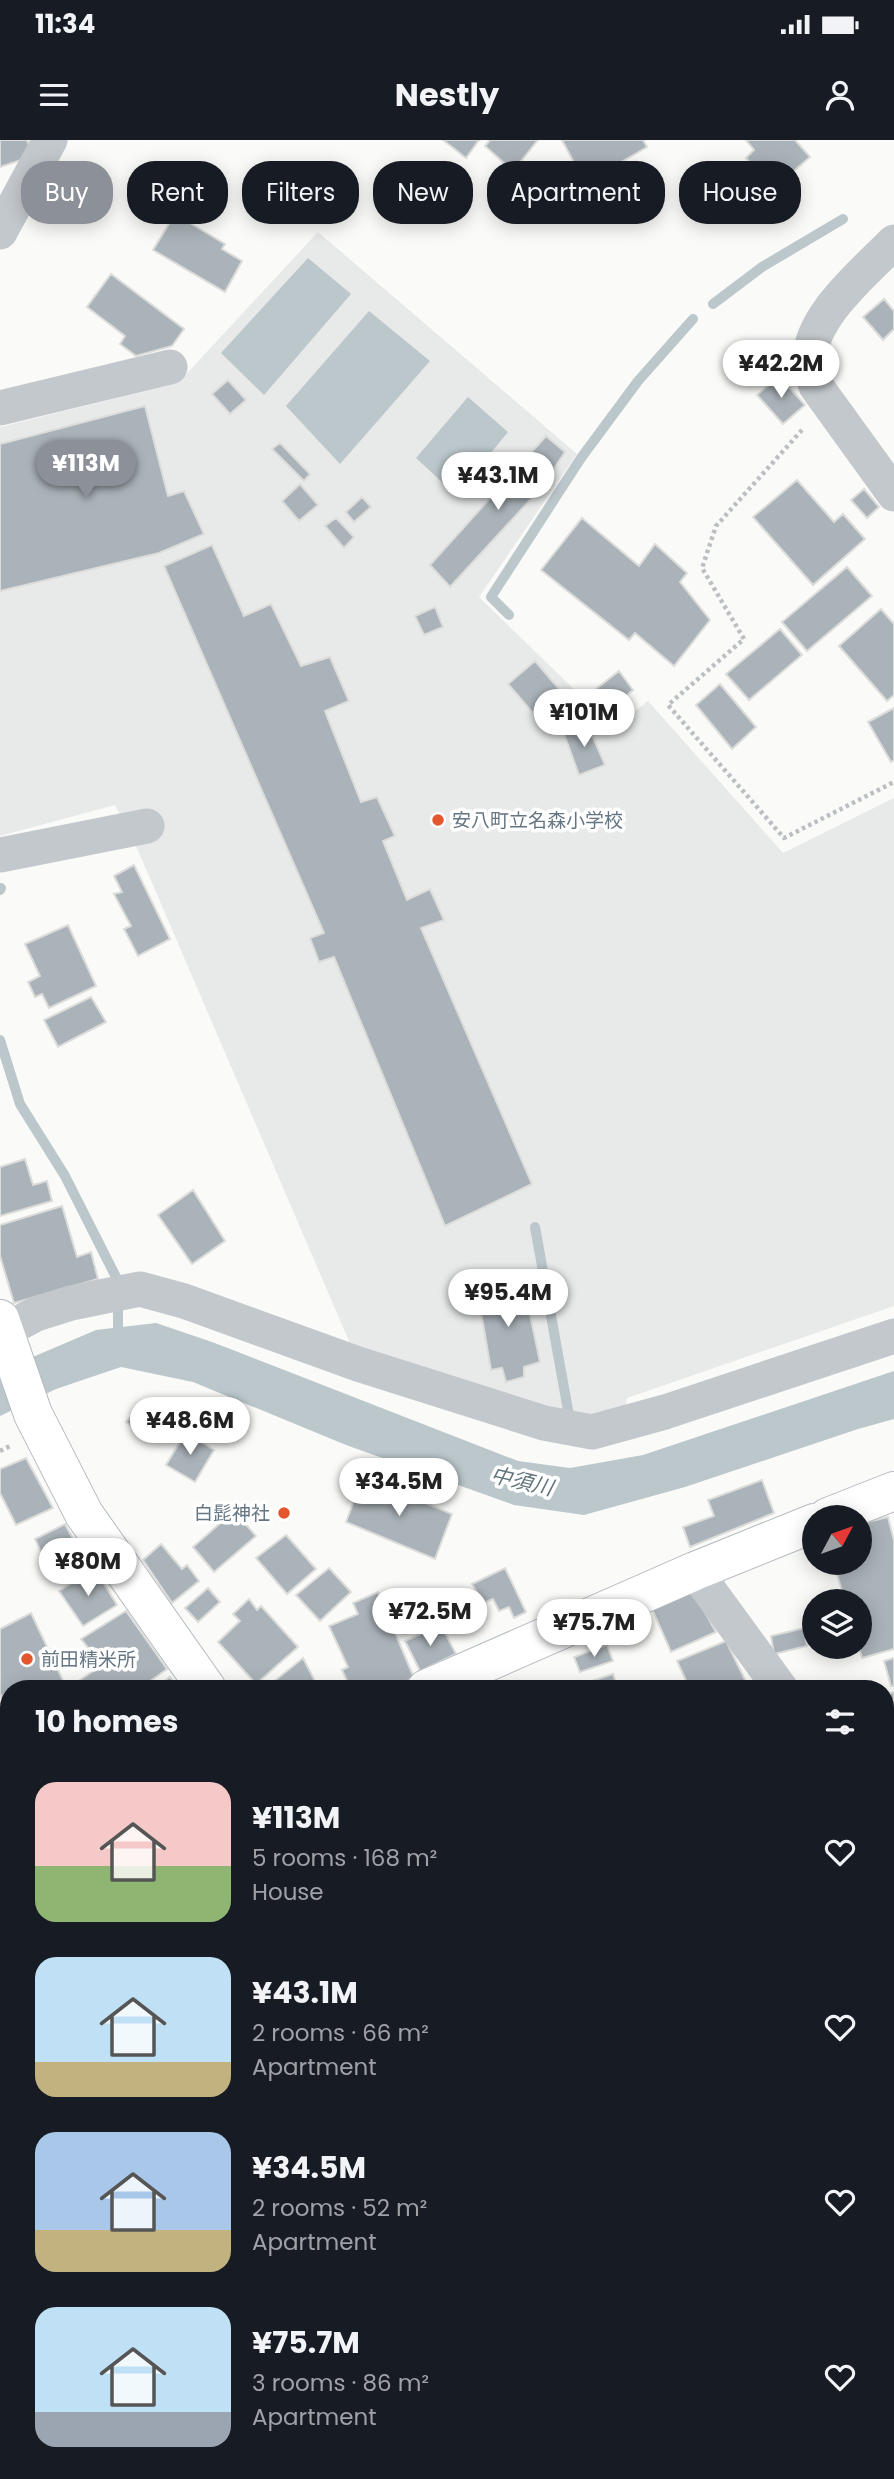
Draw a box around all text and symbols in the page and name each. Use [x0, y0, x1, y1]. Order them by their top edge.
text: 11:34 [35, 6, 95, 42]
text: Nestly [395, 72, 499, 117]
icon: menu [35, 76, 73, 114]
icon: person [821, 76, 859, 114]
chip: Buy [21, 161, 113, 224]
chip: Rent [127, 161, 228, 224]
chip: Filters [242, 161, 359, 224]
chip: New [373, 161, 473, 224]
chip: Apartment [487, 161, 665, 224]
chip: House [679, 161, 801, 224]
pin: ¥42.2M [724, 341, 838, 400]
text: ¥42.2M [739, 347, 823, 379]
pin: ¥113M [37, 440, 135, 500]
text: ¥113M [52, 447, 120, 479]
pin: ¥43.1M [441, 452, 555, 512]
text: ¥43.1M [457, 459, 539, 491]
pin: ¥101M [535, 690, 633, 749]
text: ¥101M [550, 696, 618, 728]
place label: 安八町立名森小学校 [452, 807, 623, 834]
marker: 安八町立名森小学校 [430, 812, 446, 828]
pin: ¥95.4M [451, 1270, 565, 1329]
text: ¥95.4M [464, 1276, 552, 1308]
pin: ¥48.6M [133, 1398, 247, 1457]
text: ¥48.6M [146, 1404, 234, 1436]
pin: ¥34.5M [342, 1458, 456, 1518]
water label: 中須川 [488, 1460, 558, 1503]
text: ¥34.5M [355, 1465, 443, 1497]
place label: 白髭神社 [194, 1500, 270, 1527]
marker: 白髭神社 [276, 1505, 292, 1521]
north arrow [802, 1505, 872, 1575]
map controls [802, 1505, 872, 1659]
pin: ¥80M [47, 1538, 129, 1598]
text: ¥80M [55, 1545, 121, 1577]
pin: ¥72.5M [373, 1588, 487, 1648]
button: layers [802, 1589, 872, 1659]
text: ¥72.5M [388, 1595, 472, 1627]
pin: ¥75.7M [537, 1600, 651, 1659]
text: ¥75.7M [553, 1606, 635, 1638]
place label: 前田精米所 [41, 1646, 136, 1673]
marker: 前田精米所 [19, 1651, 35, 1667]
text: 10 homes [35, 1700, 179, 1743]
icon: filters [821, 1703, 859, 1741]
text: ¥113M [252, 1796, 340, 1839]
icon: home [91, 1810, 175, 1894]
icon: heart [821, 1833, 859, 1871]
text: 5 rooms · 168 m² [252, 1842, 437, 1874]
text: House [252, 1876, 324, 1908]
text: ¥43.1M [252, 1971, 358, 2014]
icon: home [91, 1985, 175, 2069]
icon: heart [821, 2008, 859, 2046]
text: 2 rooms · 66 m² [252, 2017, 429, 2049]
text: Apartment [252, 2051, 377, 2083]
text: ¥34.5M [252, 2146, 366, 2189]
icon: home [91, 2160, 175, 2244]
icon: heart [821, 2183, 859, 2221]
text: 2 rooms · 52 m² [252, 2192, 427, 2224]
text: Apartment [252, 2226, 377, 2258]
text: ¥75.7M [252, 2321, 360, 2364]
icon: home [91, 2335, 175, 2419]
icon: heart [821, 2358, 859, 2396]
text: 3 rooms · 86 m² [252, 2367, 429, 2399]
text: Apartment [252, 2401, 377, 2433]

